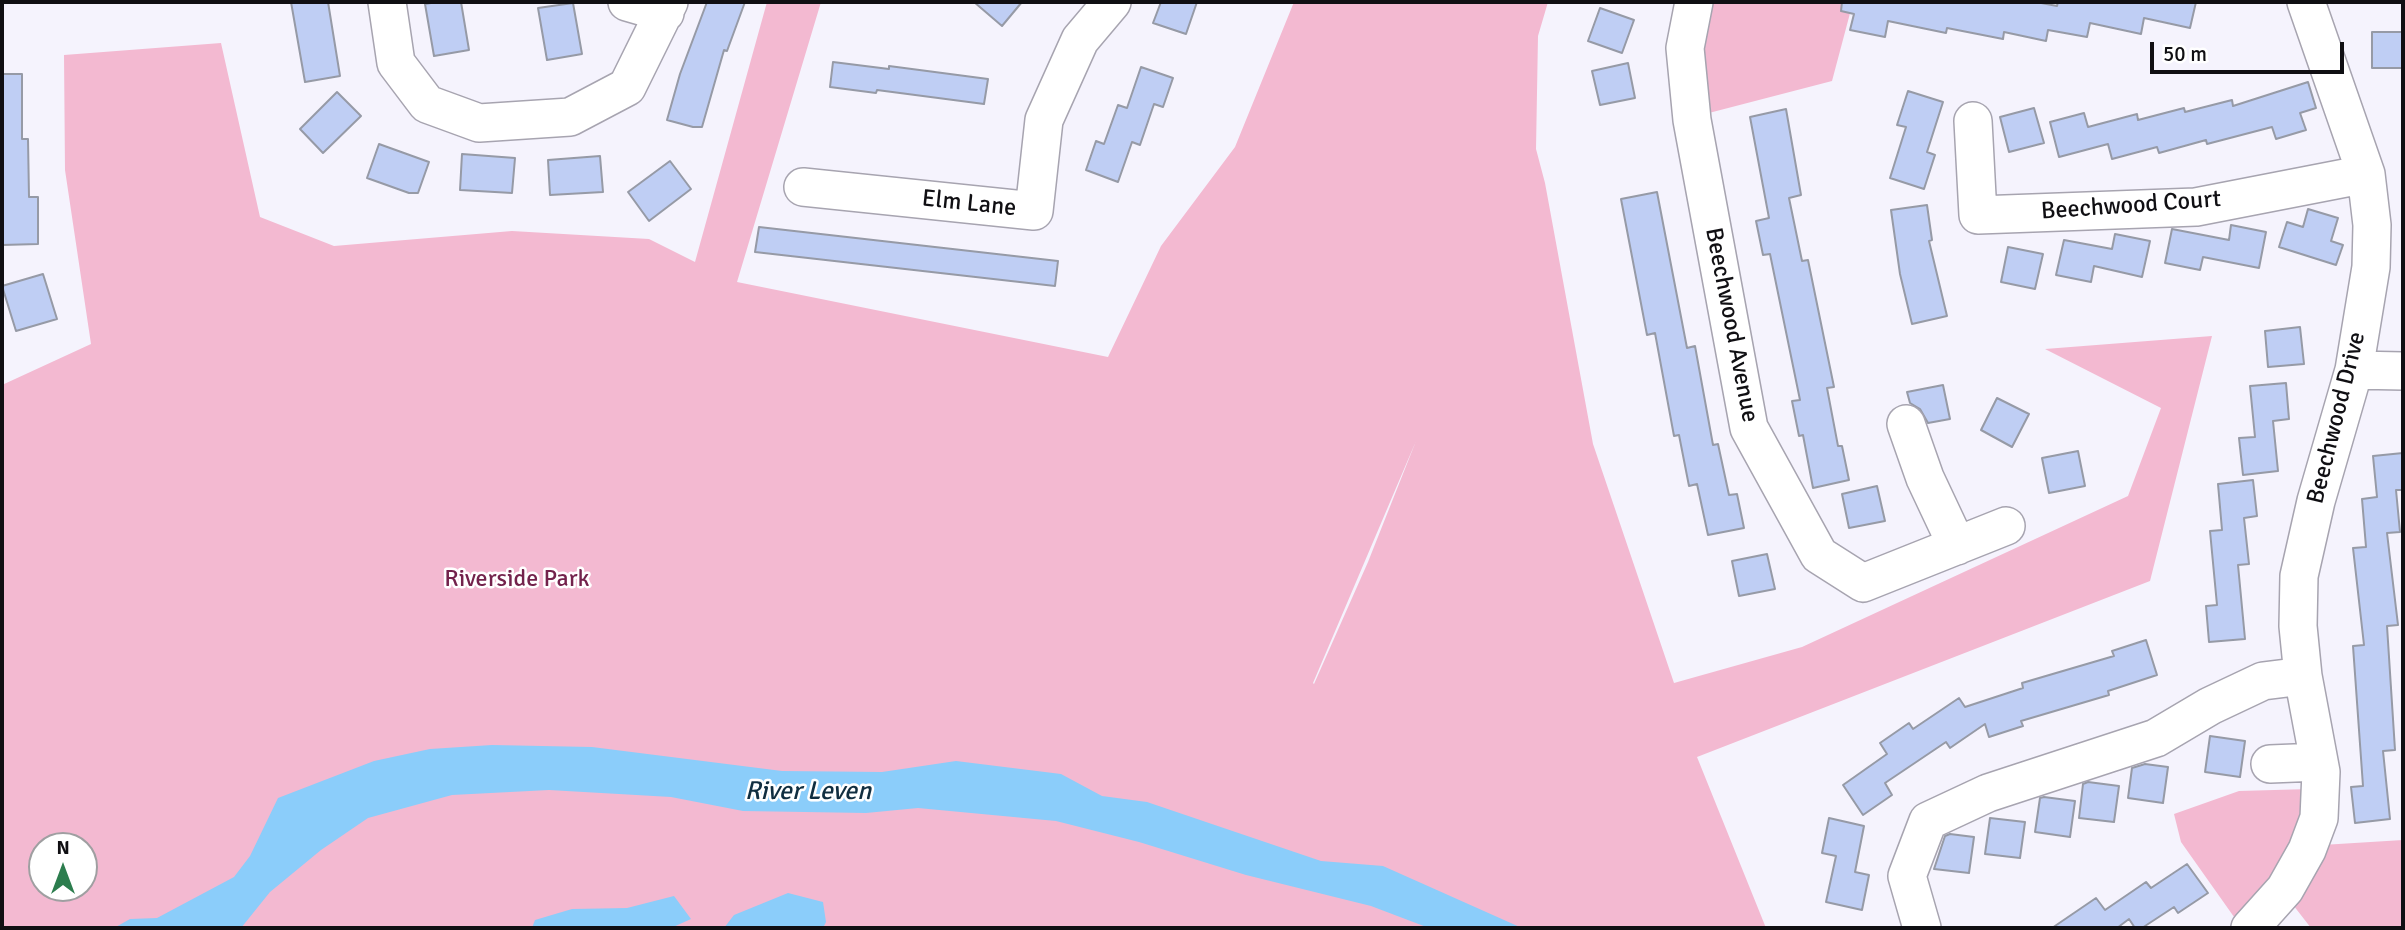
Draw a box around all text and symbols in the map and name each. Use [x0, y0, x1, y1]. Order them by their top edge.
scale bar [2153, 28, 2347, 72]
text: 50 m [2163, 41, 2207, 67]
street label: Elm Lane [920, 185, 1018, 223]
street label: Beechwood Court [2040, 185, 2222, 227]
street label: Beechwood Avenue [1698, 225, 1764, 425]
street label: Beechwood Drive [2302, 329, 2372, 507]
park label: Riverside Park [444, 566, 590, 594]
water label: River Leven [745, 776, 871, 808]
north arrow [28, 832, 98, 902]
text: N [56, 836, 70, 860]

